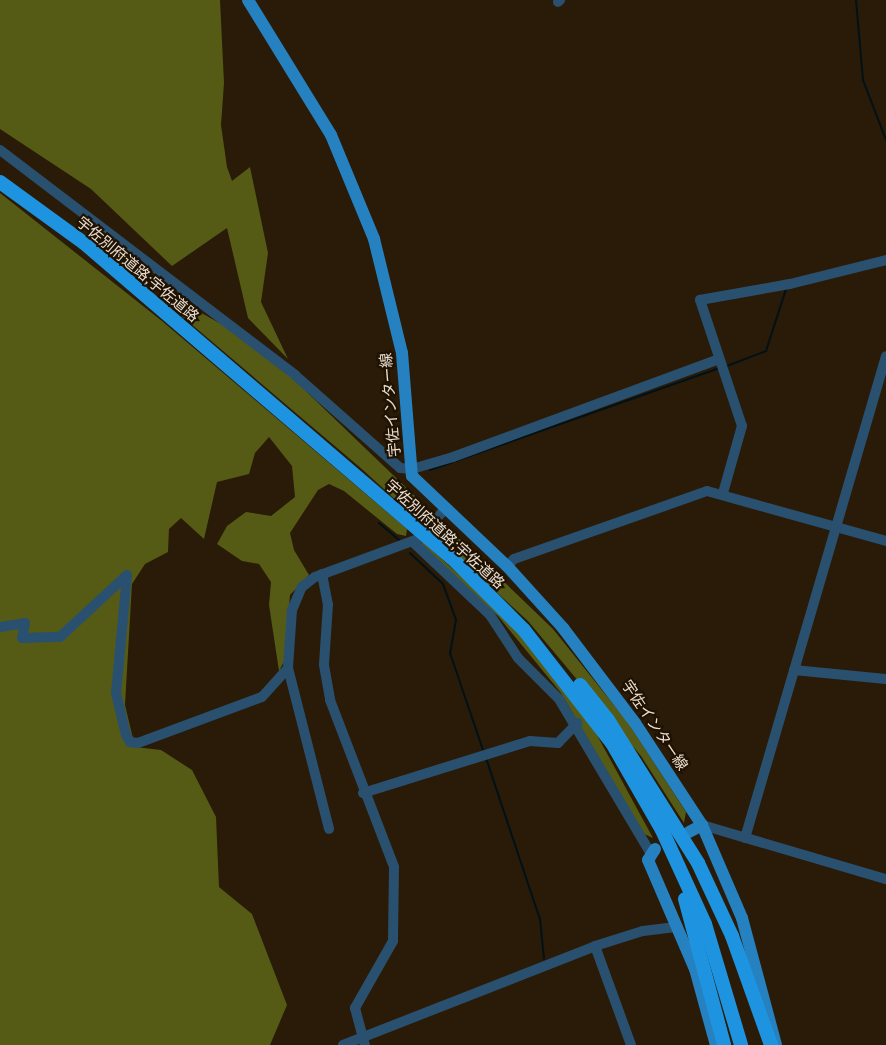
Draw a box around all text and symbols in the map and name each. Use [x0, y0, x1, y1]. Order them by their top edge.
street label: 宇佐別府道路;宇佐道路 [73, 213, 203, 325]
street label: 宇佐インター線 [376, 352, 404, 458]
street label: 宇佐別府道路;宇佐道路 [382, 476, 508, 592]
street label: 宇佐インター線 [618, 676, 692, 774]

